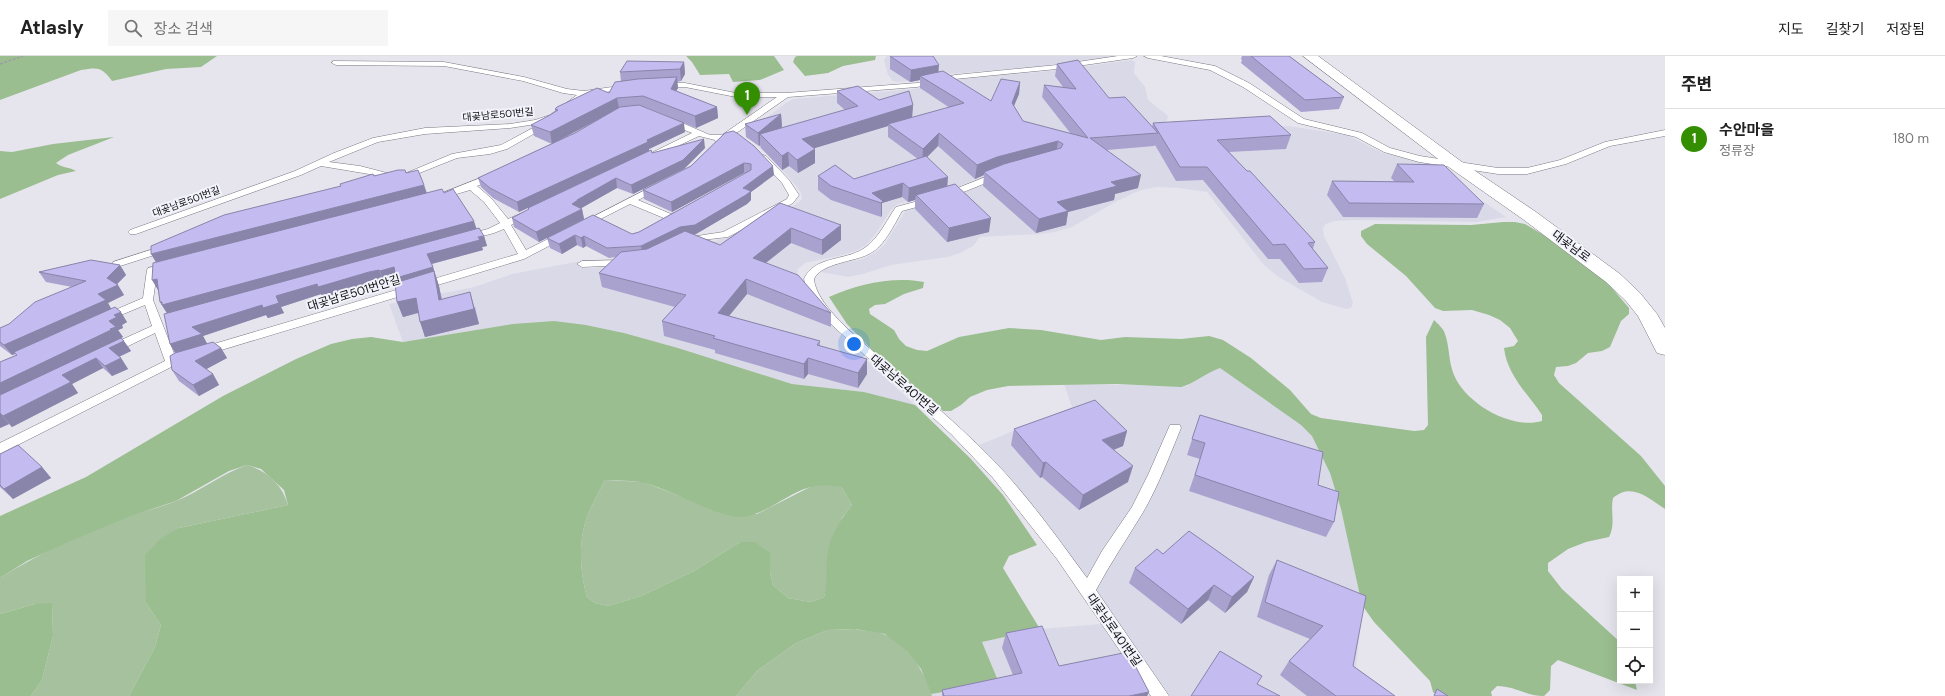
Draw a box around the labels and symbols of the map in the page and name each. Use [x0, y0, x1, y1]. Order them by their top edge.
pin: 1 [734, 82, 760, 115]
street label: 대곶남로501번길 [462, 105, 534, 124]
street label: 대곶남로501번길 [150, 183, 222, 220]
street label: 대곶남로 [1549, 226, 1593, 266]
street label: 대곶남로501번안길 [305, 271, 403, 315]
your location [844, 334, 864, 354]
street label: 대곶남로401번길 [866, 351, 942, 419]
street label: 대곶남로401번길 [1083, 590, 1145, 670]

